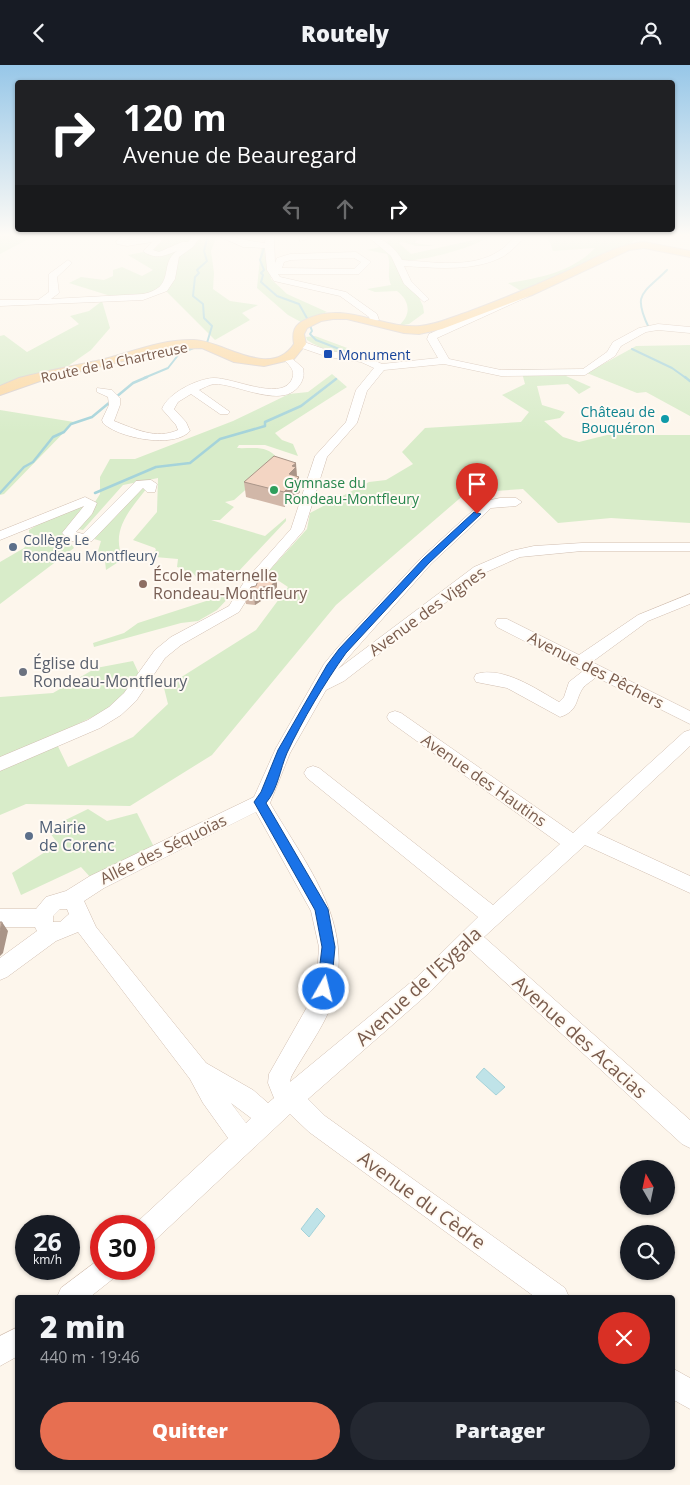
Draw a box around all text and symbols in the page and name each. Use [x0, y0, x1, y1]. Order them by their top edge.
text: Routely [301, 18, 389, 48]
icon: back [25, 19, 53, 47]
icon: person [637, 19, 665, 47]
text: 120 m [123, 94, 227, 141]
icon: right [40, 100, 105, 165]
text: Avenue de Beauregard [123, 139, 357, 169]
icon: left [278, 195, 306, 223]
icon: ahead [331, 195, 359, 223]
icon: right [384, 195, 412, 223]
street label: Route de la Chartreuse [39, 337, 189, 387]
place label: Monument [338, 345, 411, 364]
marker: Monument [322, 348, 334, 360]
place label: Château de Bouquéron [581, 402, 655, 437]
marker: Château de Bouquéron [659, 413, 671, 425]
pin [456, 463, 498, 514]
icon: arrive [463, 470, 491, 498]
place label: Gymnase du Rondeau-Montfleury [284, 473, 420, 508]
marker: Gymnase du Rondeau-Montfleury [268, 484, 280, 496]
place label: Collège Le Rondeau Montfleury [23, 530, 158, 565]
marker: Collège Le Rondeau Montfleury [7, 541, 19, 553]
street label: Avenue des Vignes [364, 561, 490, 661]
place label: École maternelle Rondeau-Montfleury [153, 564, 308, 604]
marker: École maternelle Rondeau-Montfleury [137, 578, 149, 590]
street label: Avenue des Pêchers [524, 626, 668, 714]
place label: Église du Rondeau-Montfleury [33, 652, 188, 692]
marker: Église du Rondeau-Montfleury [17, 666, 29, 678]
street label: Avenue des Hautins [417, 729, 551, 831]
street label: Allée des Séquoïas [96, 809, 230, 889]
place label: Mairie de Corenc [39, 816, 115, 856]
marker: Mairie de Corenc [23, 830, 35, 842]
street label: Avenue de l'Eygala [349, 921, 487, 1051]
position arrow [297, 962, 349, 1014]
street label: Avenue des Acacias [507, 970, 653, 1104]
street label: Avenue du Cèdre [353, 1145, 491, 1255]
north arrow [620, 1160, 675, 1215]
map controls [620, 1160, 675, 1280]
speed limit sign: 30 [90, 1215, 155, 1280]
text: 26 [33, 1224, 62, 1258]
button: search [620, 1225, 675, 1280]
text: km/h [33, 1251, 62, 1268]
text: 2 min [40, 1306, 125, 1347]
button: close [598, 1312, 650, 1364]
text: 440 m · 19:46 [40, 1346, 140, 1368]
button: Quitter [40, 1402, 340, 1460]
button: Partager [350, 1402, 650, 1460]

